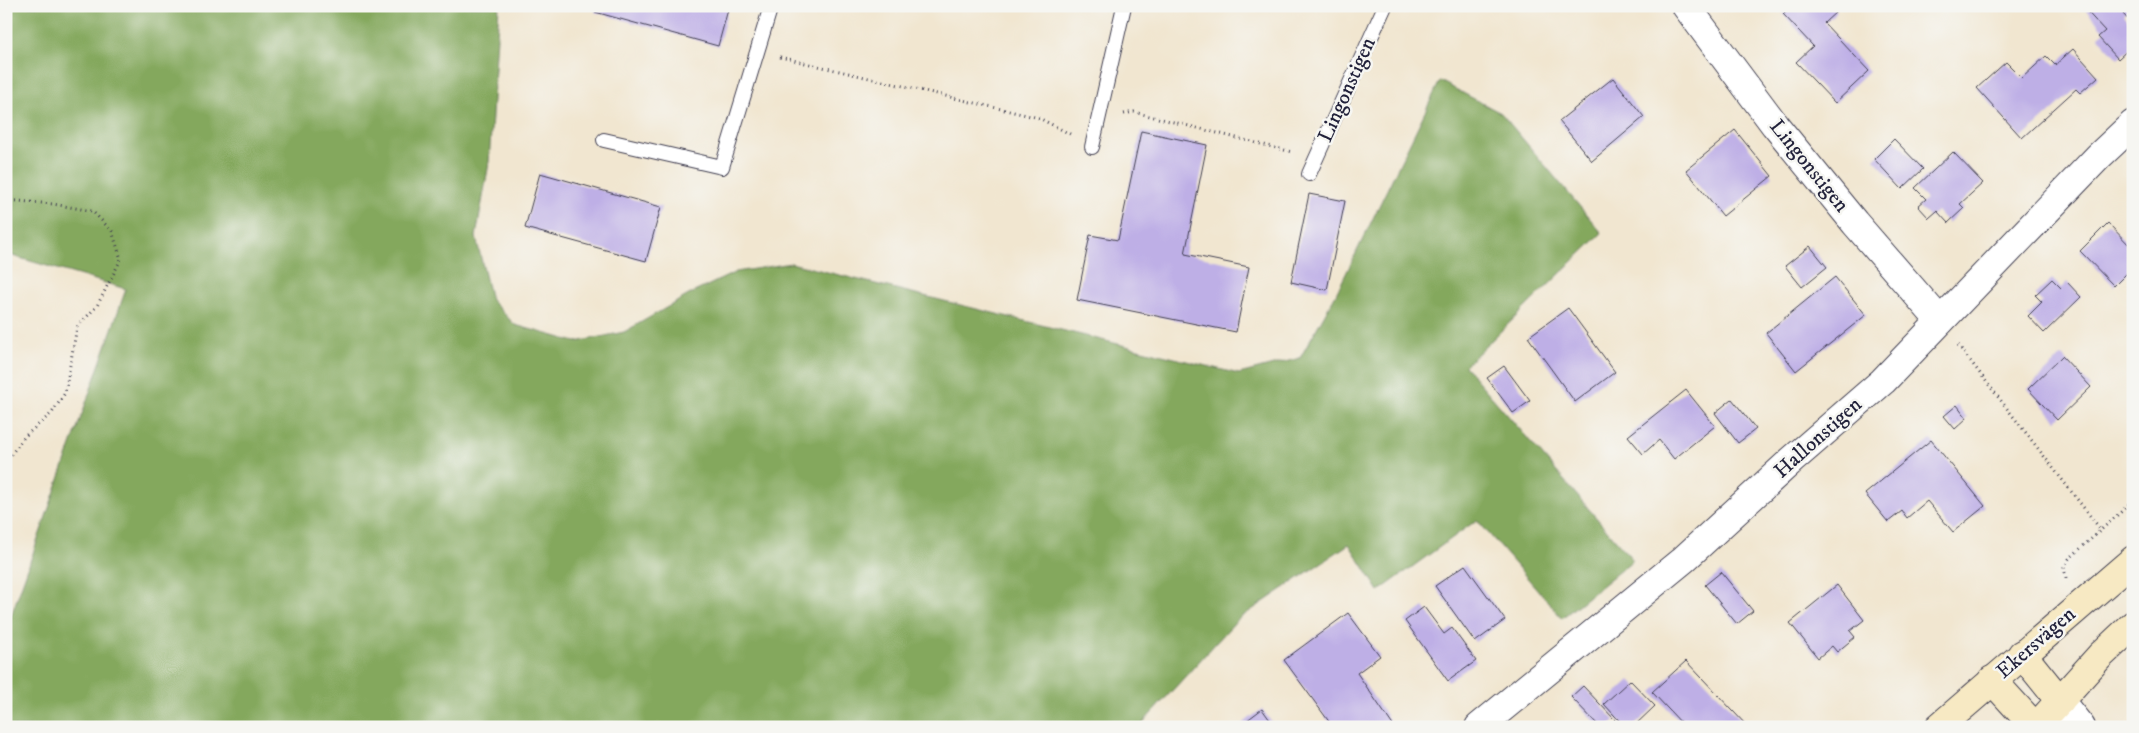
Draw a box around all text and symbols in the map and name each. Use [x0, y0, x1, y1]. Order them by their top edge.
street label: Lingonstigen [1312, 34, 1382, 146]
street label: Lingonstigen [1764, 114, 1854, 218]
street label: Hallonstigen [1769, 392, 1867, 484]
street label: Ekersvägen [1991, 601, 2081, 685]

